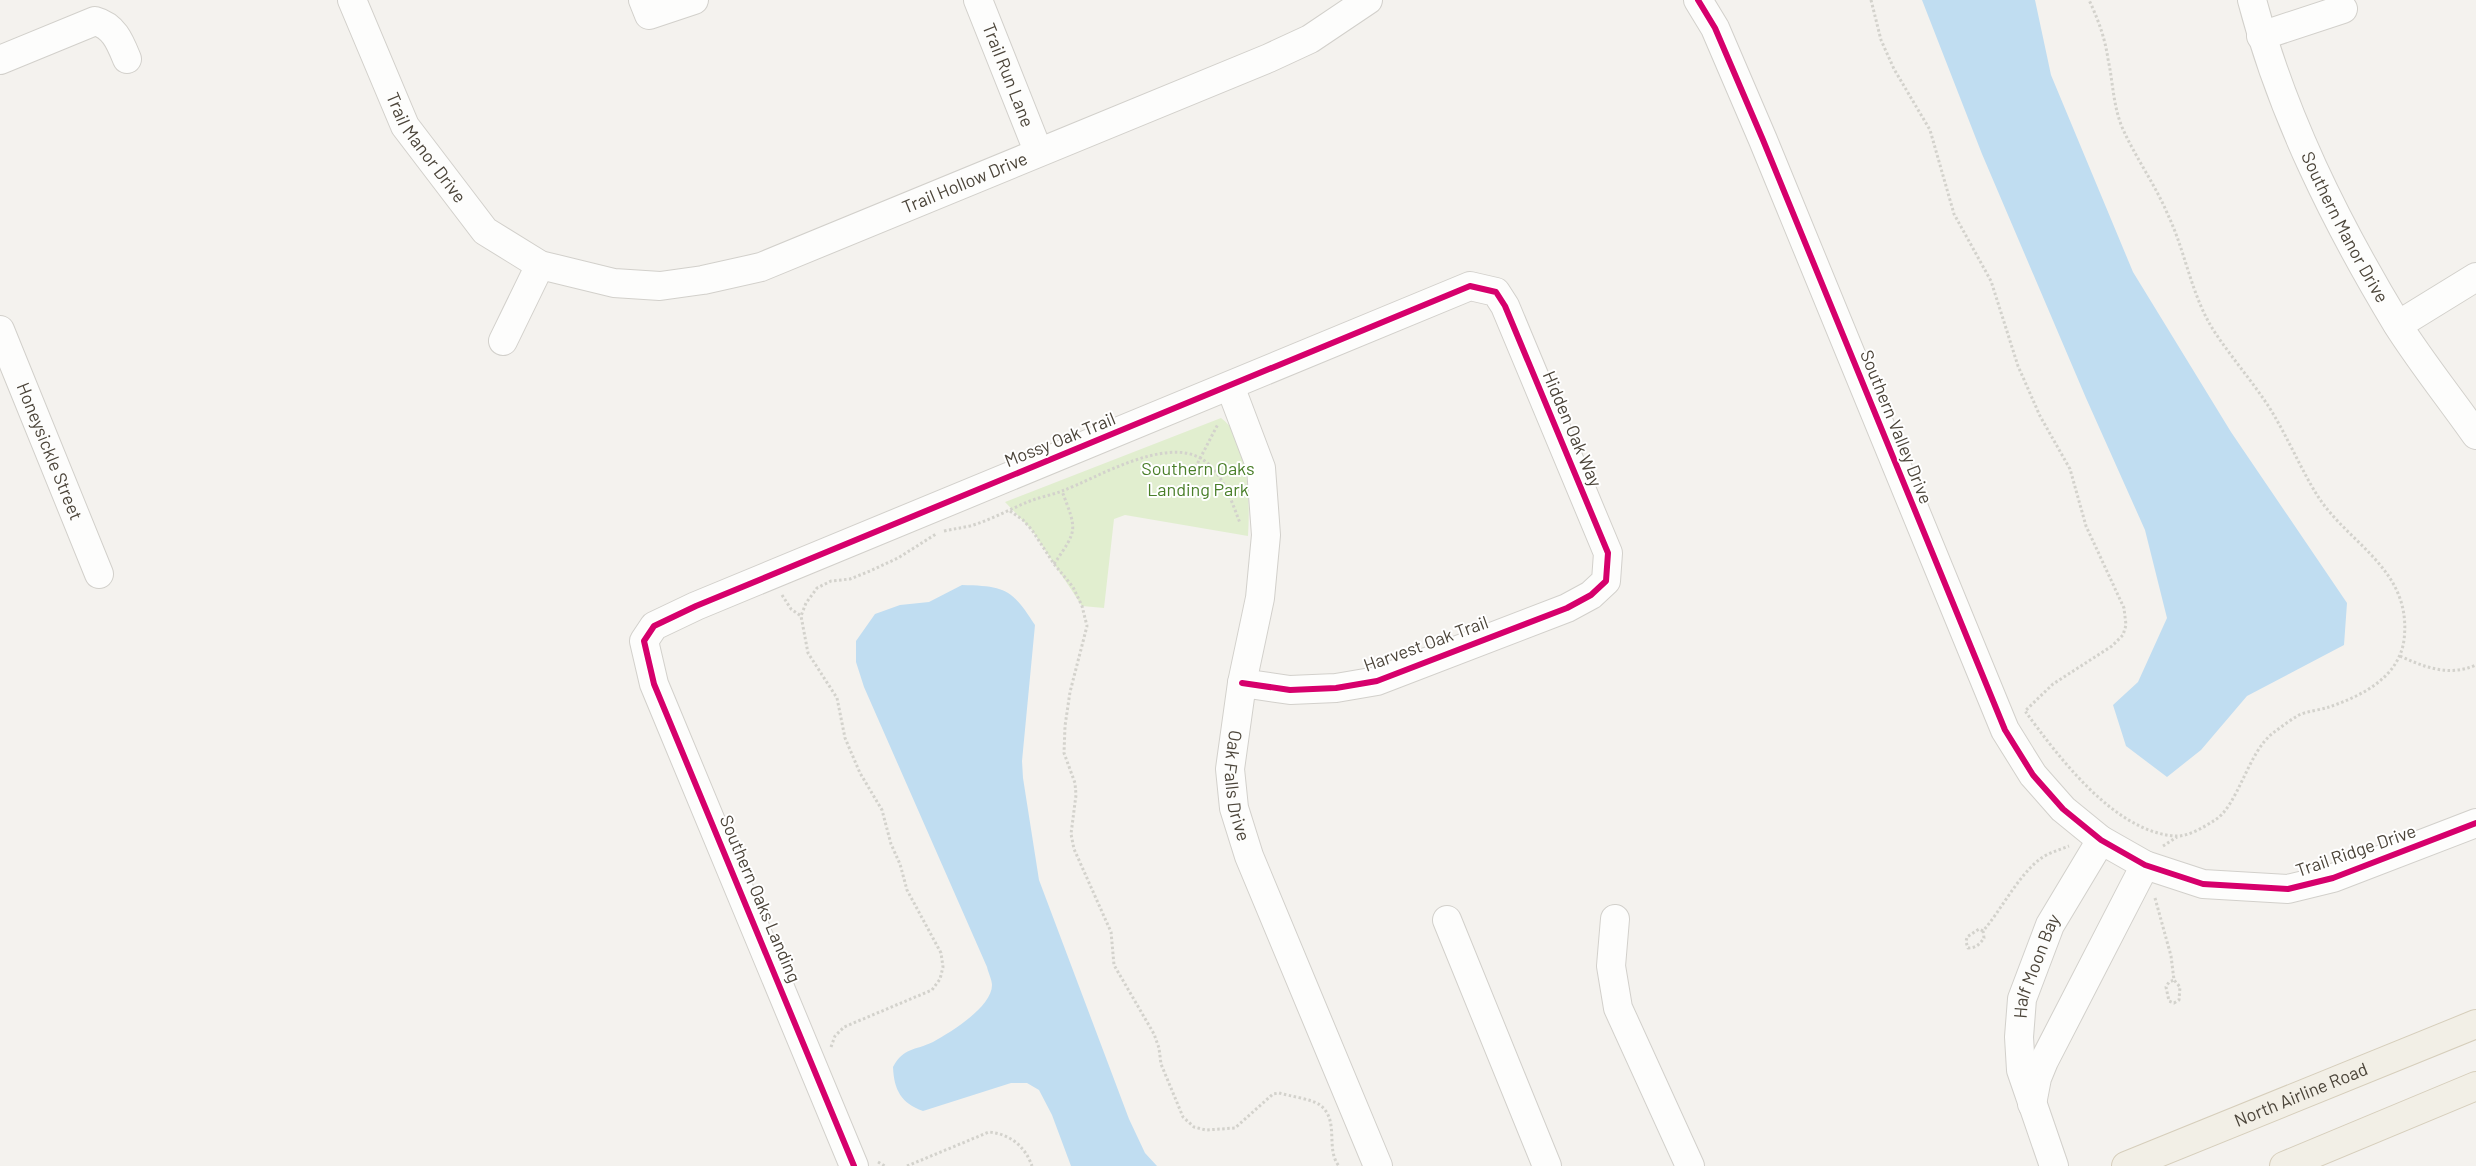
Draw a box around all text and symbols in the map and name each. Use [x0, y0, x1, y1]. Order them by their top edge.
street label: Trail Run Lane [978, 20, 1039, 130]
street label: Trail Manor Drive [382, 89, 471, 207]
street label: Trail Hollow Drive [899, 147, 1030, 218]
street label: Southern Manor Drive [2297, 148, 2394, 306]
street label: Southern Valley Drive [1856, 346, 1938, 507]
street label: Hidden Oak Way [1539, 367, 1607, 490]
street label: Honeysickle Street [12, 379, 88, 523]
street label: Mossy Oak Trail [1001, 407, 1118, 471]
park label: Southern Oaks Landing Park [1141, 457, 1255, 500]
street label: Harvest Oak Trail [1360, 610, 1491, 676]
street label: Oak Falls Drive [1220, 729, 1256, 844]
street label: Southern Oaks Landing [716, 812, 806, 986]
street label: Trail Ridge Drive [2293, 819, 2419, 881]
street label: Half Moon Bay [2009, 909, 2064, 1019]
street label: North Airline Road [2231, 1057, 2371, 1131]

